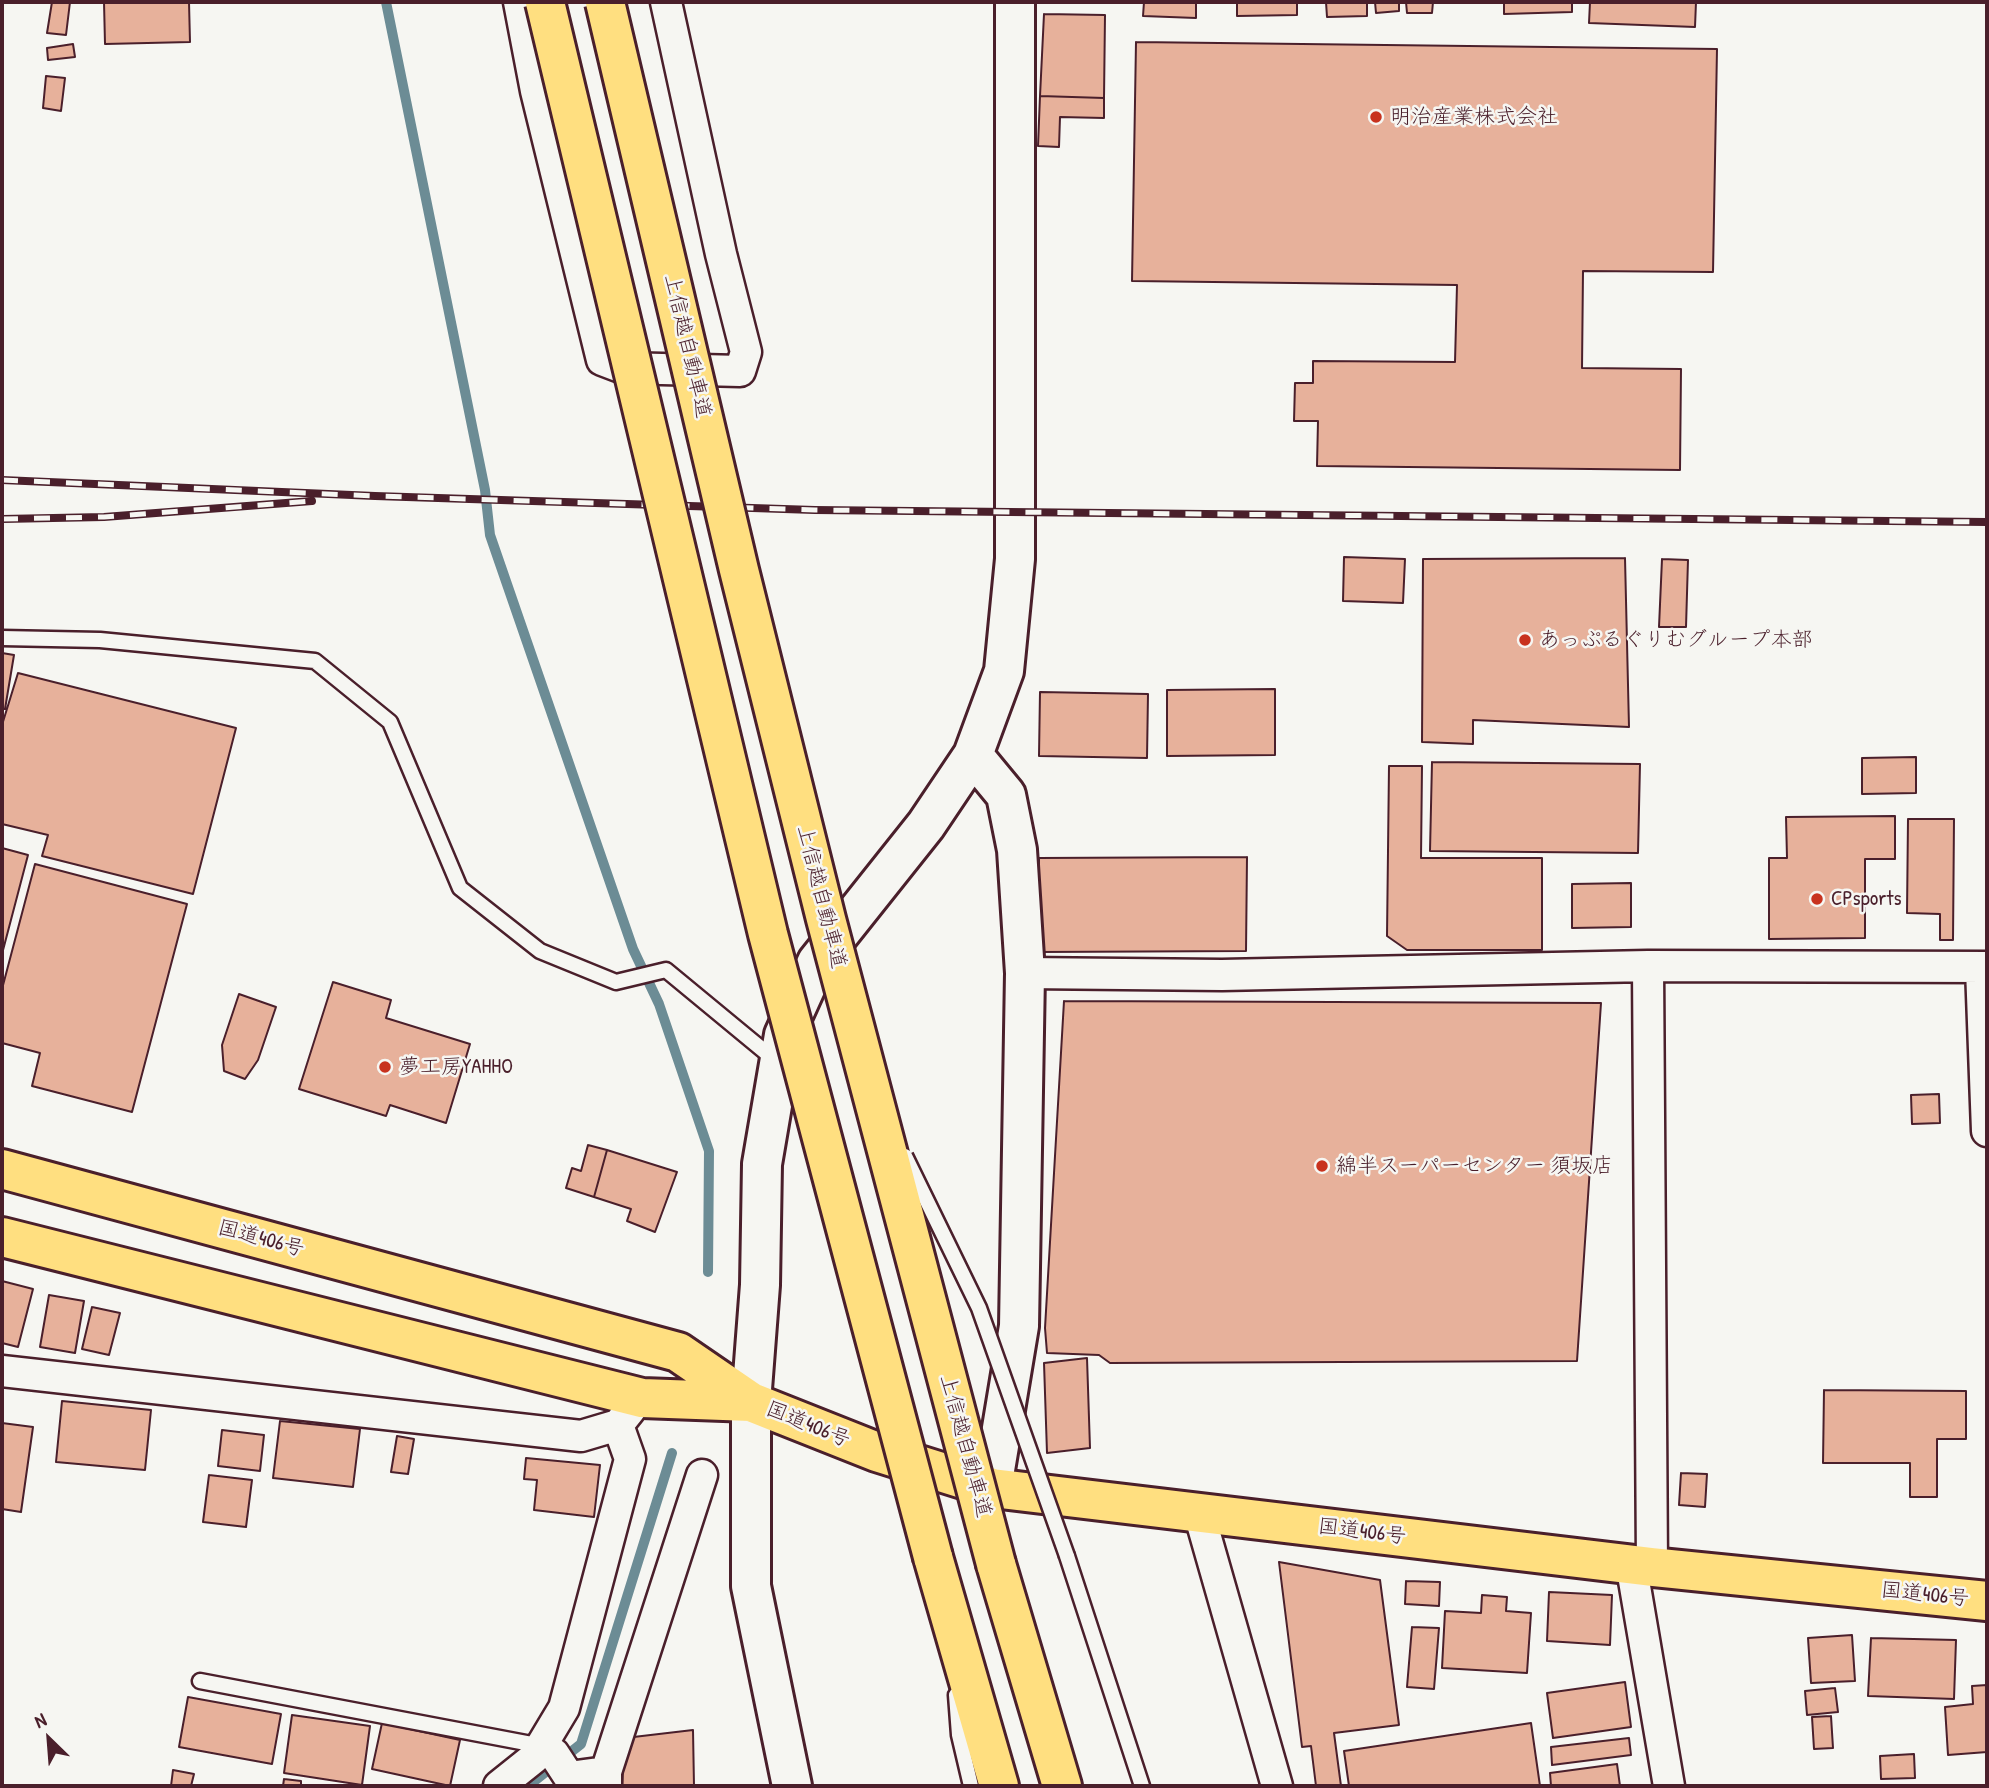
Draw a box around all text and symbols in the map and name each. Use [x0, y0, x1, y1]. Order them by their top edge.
place label: 明治産業株式会社 [1390, 104, 1558, 130]
marker: 明治産業株式会社 [1368, 109, 1384, 125]
street label: 上信越自動車道 [658, 272, 716, 420]
place label: あっぷるぐりむグループ本部 [1539, 627, 1813, 653]
marker: あっぷるぐりむグループ本部 [1517, 632, 1533, 648]
street label: 上信越自動車道 [791, 823, 851, 971]
place label: CPsports [1831, 886, 1902, 912]
marker: CPsports [1809, 891, 1825, 907]
place label: 夢工房YAHHO [399, 1054, 513, 1080]
marker: 夢工房YAHHO [377, 1059, 393, 1075]
place label: 綿半スーパーセンター 須坂店 [1336, 1153, 1613, 1179]
marker: 綿半スーパーセンター 須坂店 [1314, 1158, 1330, 1174]
street label: 国道406号 [215, 1215, 307, 1263]
street label: 上信越自動車道 [934, 1372, 996, 1520]
street label: 国道406号 [762, 1397, 854, 1453]
street label: 国道406号 [1316, 1514, 1408, 1550]
street label: 国道406号 [1880, 1578, 1970, 1612]
north arrow [14, 1704, 84, 1774]
text: N [30, 1706, 50, 1734]

